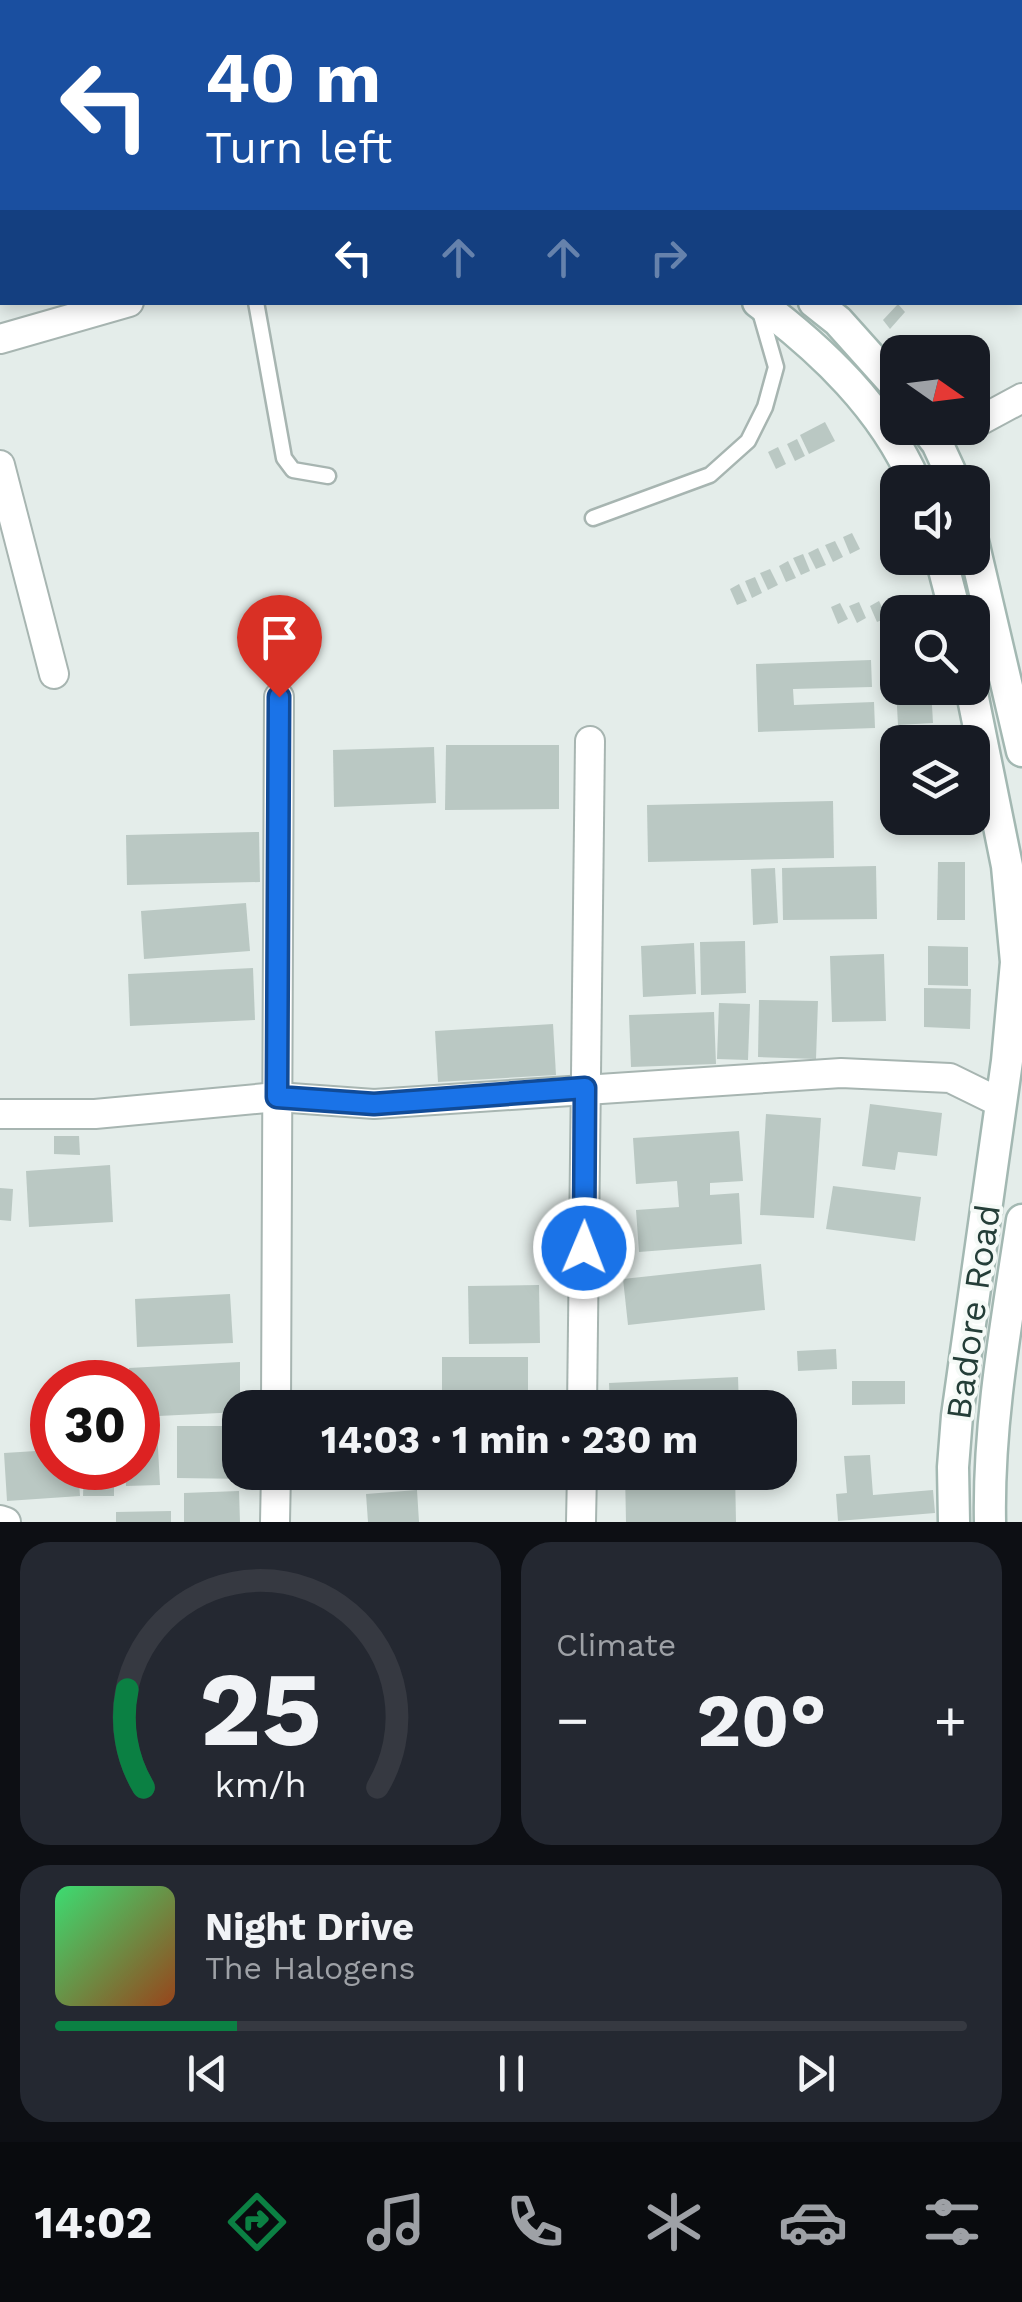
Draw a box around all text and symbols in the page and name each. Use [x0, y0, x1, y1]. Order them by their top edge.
text: 40 m [205, 37, 381, 119]
icon: left [40, 40, 170, 170]
text: Turn left [205, 121, 392, 174]
icon: left [326, 230, 381, 285]
icon: ahead [431, 230, 486, 285]
icon: ahead [536, 230, 591, 285]
icon: right [641, 230, 696, 285]
north arrow [880, 335, 990, 445]
map controls [880, 335, 990, 835]
button: sound [880, 465, 990, 575]
pin [237, 595, 322, 698]
button: search [880, 595, 990, 705]
icon: arrive [252, 610, 307, 665]
button: layers [880, 725, 990, 835]
position arrow [532, 1196, 636, 1300]
street label: Badore Road [937, 1202, 1009, 1422]
speed limit sign: 30 [30, 1360, 160, 1490]
text: 14:03 · 1 min · 230 m [321, 1418, 698, 1462]
text: Climate [556, 1626, 676, 1664]
text: 25 [199, 1648, 322, 1770]
text: 20° [696, 1676, 827, 1764]
text: − [556, 1688, 589, 1752]
text: + [934, 1688, 967, 1752]
text: km/h [214, 1764, 307, 1806]
text: Night Drive [205, 1905, 414, 1949]
text: The Halogens [205, 1949, 415, 1987]
icon: previous [180, 2046, 235, 2101]
icon: pause [484, 2046, 539, 2101]
icon: next [788, 2046, 843, 2101]
icon: directions [222, 2187, 292, 2257]
icon: music [361, 2187, 431, 2257]
icon: phone [500, 2187, 570, 2257]
icon: climate [639, 2187, 709, 2257]
icon: car [778, 2187, 848, 2257]
icon: filters [917, 2187, 987, 2257]
text: 14:02 [35, 2196, 152, 2249]

